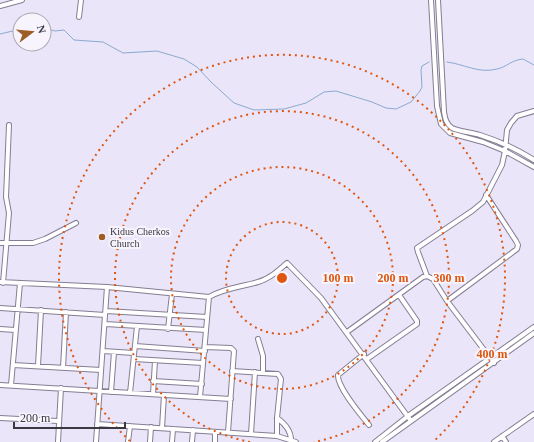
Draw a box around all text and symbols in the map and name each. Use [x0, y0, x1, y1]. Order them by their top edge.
north arrow [12, 12, 52, 52]
text: N [35, 24, 48, 35]
place label: Kidus Cherkos Church [110, 226, 170, 249]
marker: Kidus Cherkos Church [97, 232, 107, 242]
centre of rings [275, 271, 289, 285]
text: 100 m [323, 271, 354, 285]
text: 200 m [378, 271, 409, 285]
text: 300 m [434, 271, 465, 285]
text: 400 m [477, 347, 508, 361]
scale bar [14, 404, 125, 430]
text: 200 m [20, 411, 51, 425]

